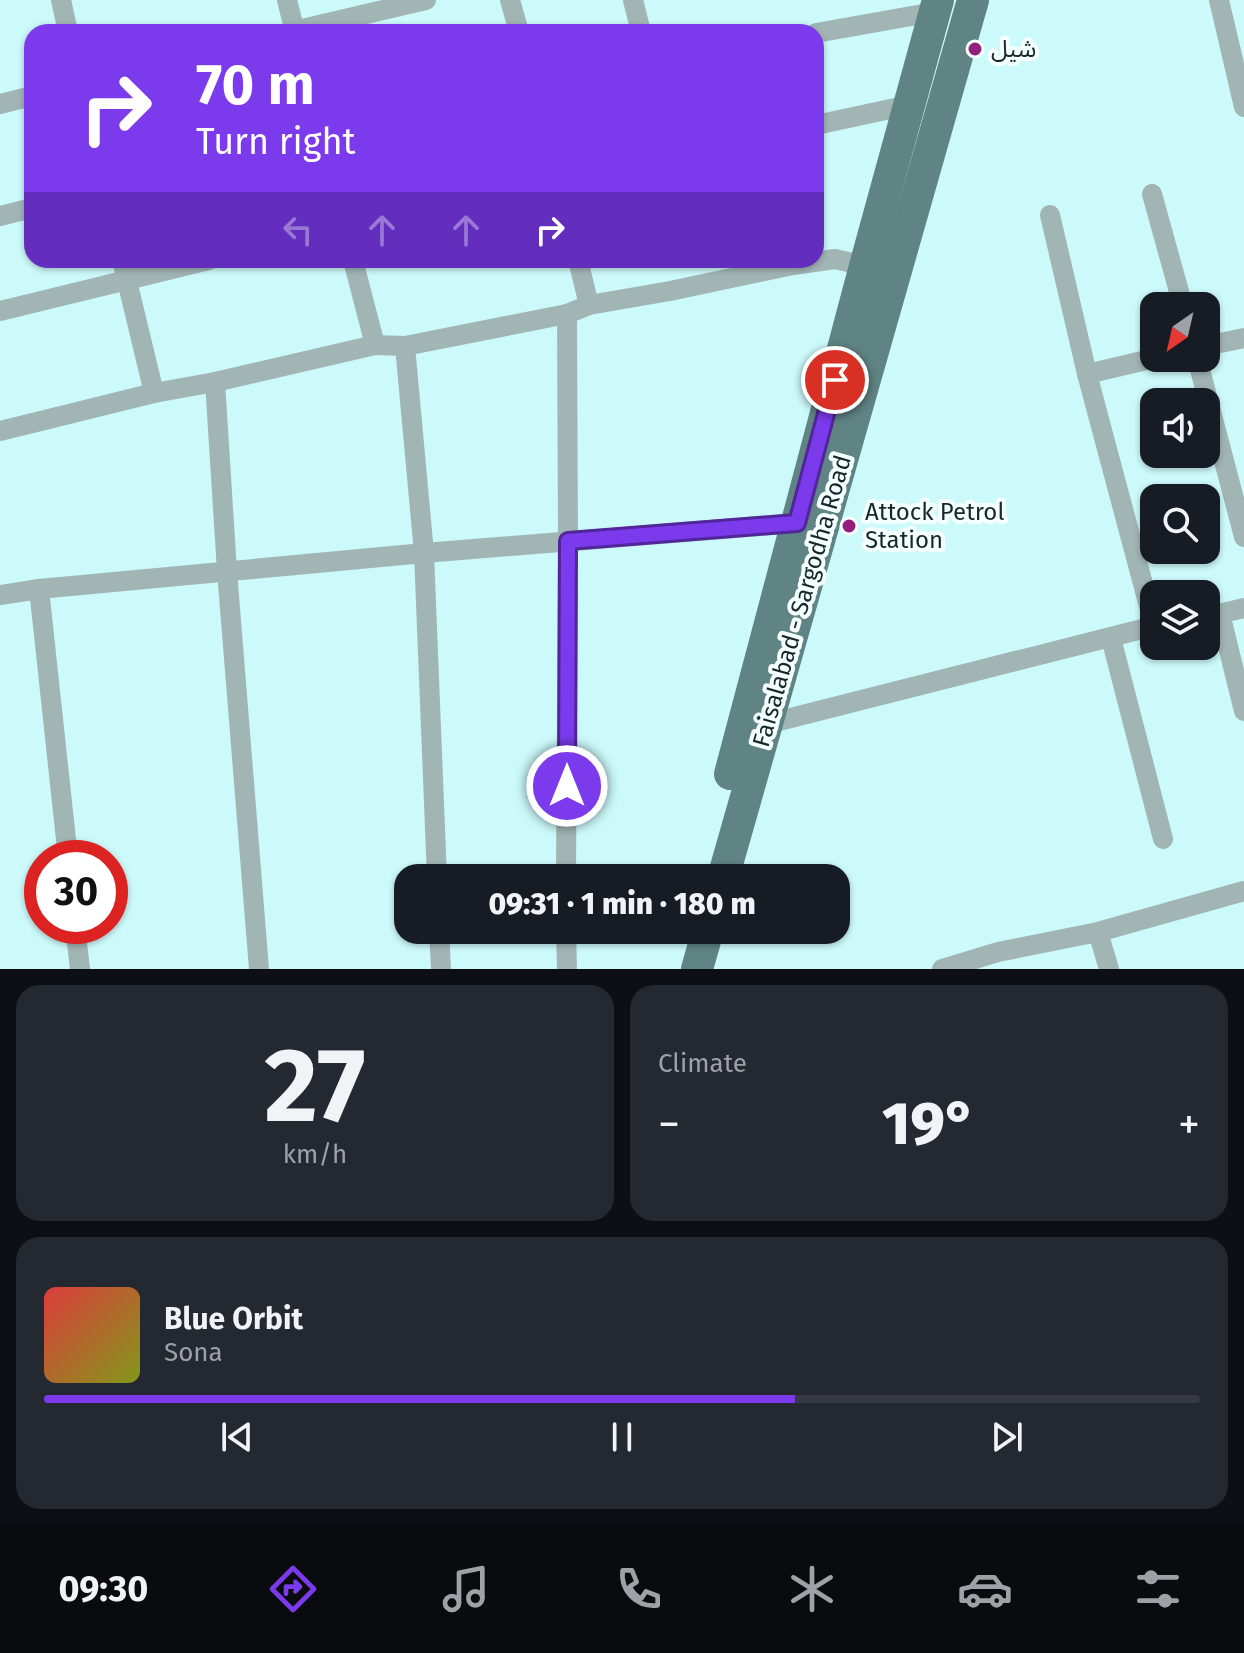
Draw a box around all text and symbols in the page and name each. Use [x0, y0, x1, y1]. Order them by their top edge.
place label: شیل [991, 35, 1036, 63]
marker: شیل [966, 40, 984, 58]
text: 70 m [196, 52, 315, 119]
icon: right [64, 56, 168, 160]
text: Turn right [196, 120, 356, 164]
icon: left [276, 208, 320, 252]
icon: ahead [360, 208, 404, 252]
icon: ahead [444, 208, 488, 252]
icon: right [528, 208, 572, 252]
north arrow [1140, 292, 1220, 372]
map controls [1140, 292, 1220, 660]
pin [801, 346, 869, 414]
icon: arrive [813, 358, 857, 402]
button: sound [1140, 388, 1220, 468]
street label: Faisalabad - Sargodha Road [747, 452, 857, 750]
button: search [1140, 484, 1220, 564]
place label: Attock Petrol Station [865, 498, 1004, 554]
marker: Attock Petrol Station [840, 517, 858, 535]
button: layers [1140, 580, 1220, 660]
position arrow [525, 744, 609, 828]
speed limit sign: 30 [24, 840, 128, 944]
text: 09:31 · 1 min · 180 m [488, 886, 756, 922]
text: 27 [264, 1024, 366, 1149]
text: Climate [658, 1048, 747, 1079]
text: 19° [882, 1088, 976, 1160]
text: − [658, 1098, 680, 1151]
text: + [1178, 1098, 1200, 1151]
text: km/h [283, 1139, 347, 1170]
text: Blue Orbit [164, 1301, 303, 1337]
text: Sona [164, 1337, 223, 1368]
icon: previous [215, 1415, 259, 1459]
icon: pause [600, 1415, 644, 1459]
icon: next [985, 1415, 1029, 1459]
icon: directions [265, 1561, 321, 1617]
icon: music [438, 1561, 494, 1617]
icon: phone [611, 1561, 667, 1617]
icon: climate [784, 1561, 840, 1617]
icon: car [957, 1561, 1013, 1617]
icon: filters [1130, 1561, 1186, 1617]
text: 09:30 [58, 1567, 148, 1611]

